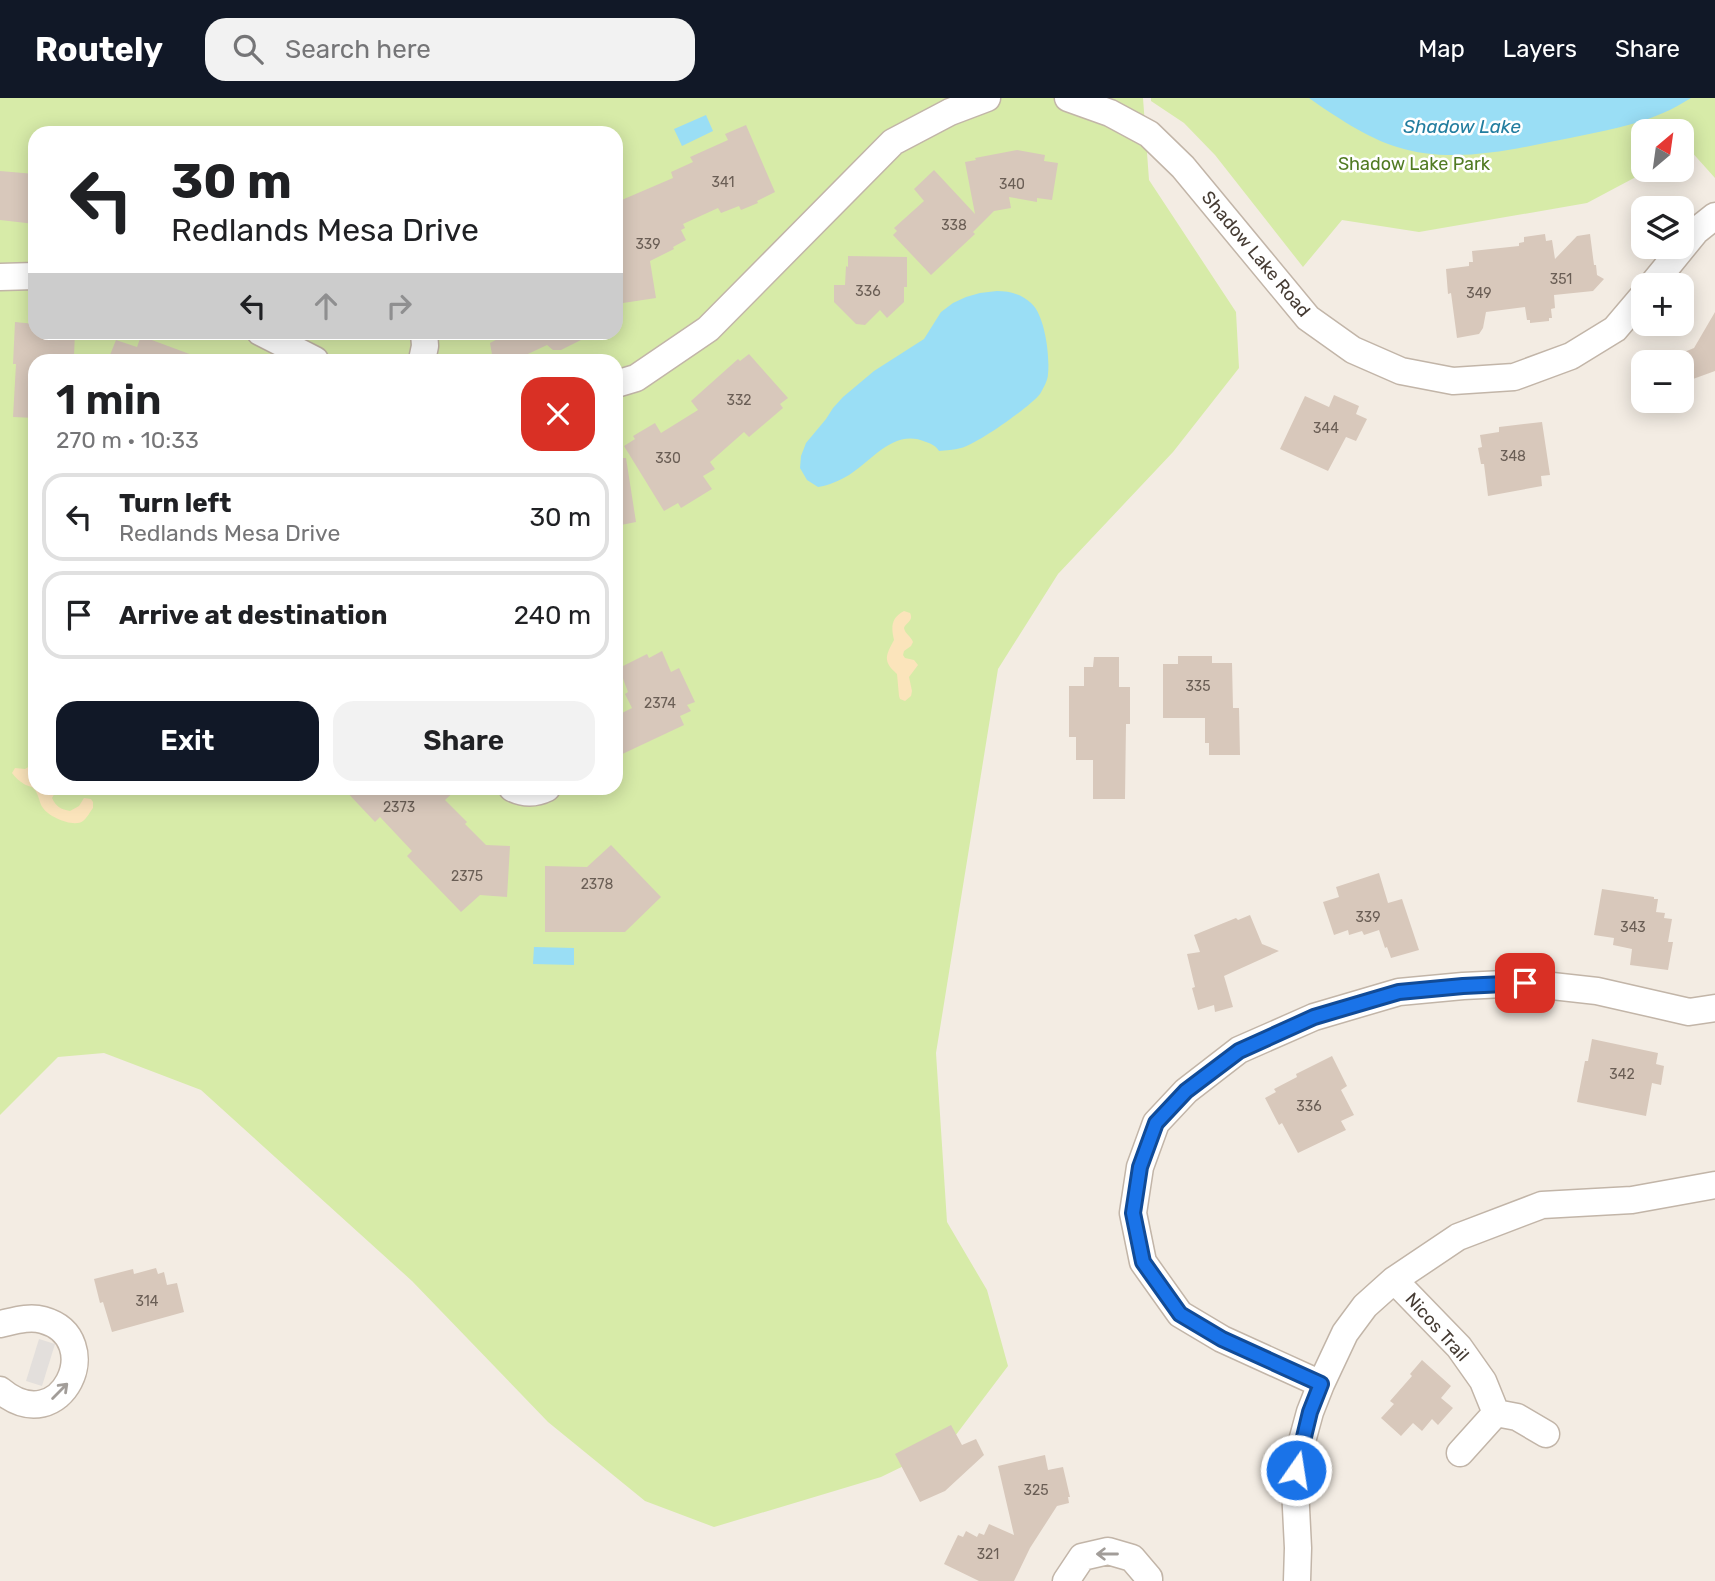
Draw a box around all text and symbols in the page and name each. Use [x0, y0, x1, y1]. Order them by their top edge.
search box [205, 18, 695, 81]
text: Routely [35, 30, 163, 69]
icon: search [229, 30, 267, 68]
text: Search here [285, 34, 431, 65]
text: Map [1418, 35, 1465, 63]
text: Layers [1503, 35, 1577, 63]
text: Share [1615, 35, 1680, 63]
water label: Shadow Lake [1403, 115, 1521, 138]
north arrow [1631, 119, 1694, 182]
map controls [1631, 119, 1694, 413]
text: 30 m [171, 152, 292, 210]
park label: Shadow Lake Park [1338, 153, 1491, 175]
icon: left [56, 154, 147, 245]
house number: 341 [712, 174, 734, 191]
house number: 340 [999, 176, 1025, 193]
street label: Shadow Lake Road [1197, 187, 1315, 321]
button: layers [1631, 196, 1694, 259]
text: Redlands Mesa Drive [171, 211, 479, 249]
house number: 338 [941, 217, 967, 234]
house number: 339 [635, 236, 661, 253]
house number: 351 [1550, 271, 1572, 288]
button: + [1631, 273, 1694, 336]
house number: 336 [855, 283, 881, 300]
house number: 349 [1466, 285, 1492, 302]
icon: left [234, 287, 272, 325]
icon: ahead [307, 287, 345, 325]
icon: right [380, 287, 418, 325]
button: − [1631, 350, 1694, 413]
text: 1 min [56, 375, 162, 425]
button: close [521, 377, 595, 451]
house number: 332 [726, 392, 752, 409]
house number: 344 [1313, 420, 1339, 437]
text: 270 m · 10:33 [56, 426, 199, 454]
house number: 348 [1500, 448, 1526, 465]
house number: 330 [655, 450, 681, 467]
text: Turn left [119, 488, 231, 519]
icon: left [60, 498, 98, 536]
text: 30 m [529, 502, 591, 533]
text: Redlands Mesa Drive [119, 519, 340, 547]
icon: arrive [60, 596, 98, 634]
text: Arrive at destination [119, 600, 387, 631]
text: 240 m [514, 600, 591, 631]
house number: 335 [1185, 678, 1211, 695]
house number: 2374 [644, 695, 676, 712]
button: Exit [56, 701, 319, 781]
button: Share [333, 701, 595, 781]
house number: 2373 [383, 799, 415, 816]
house number: 2375 [451, 868, 483, 885]
house number: 2378 [581, 876, 613, 893]
house number: 339 [1355, 909, 1381, 926]
house number: 343 [1620, 919, 1646, 936]
pin [1495, 953, 1555, 1013]
icon: arrive [1506, 964, 1544, 1002]
house number: 342 [1609, 1066, 1635, 1083]
house number: 336 [1296, 1098, 1322, 1115]
street label: Nicos Trail [1401, 1288, 1473, 1366]
house number: 314 [136, 1293, 159, 1310]
one-way arrow [51, 1383, 68, 1400]
position arrow [1259, 1433, 1333, 1507]
house number: 325 [1024, 1482, 1048, 1499]
house number: 321 [977, 1546, 999, 1563]
one-way arrow [1096, 1547, 1119, 1561]

